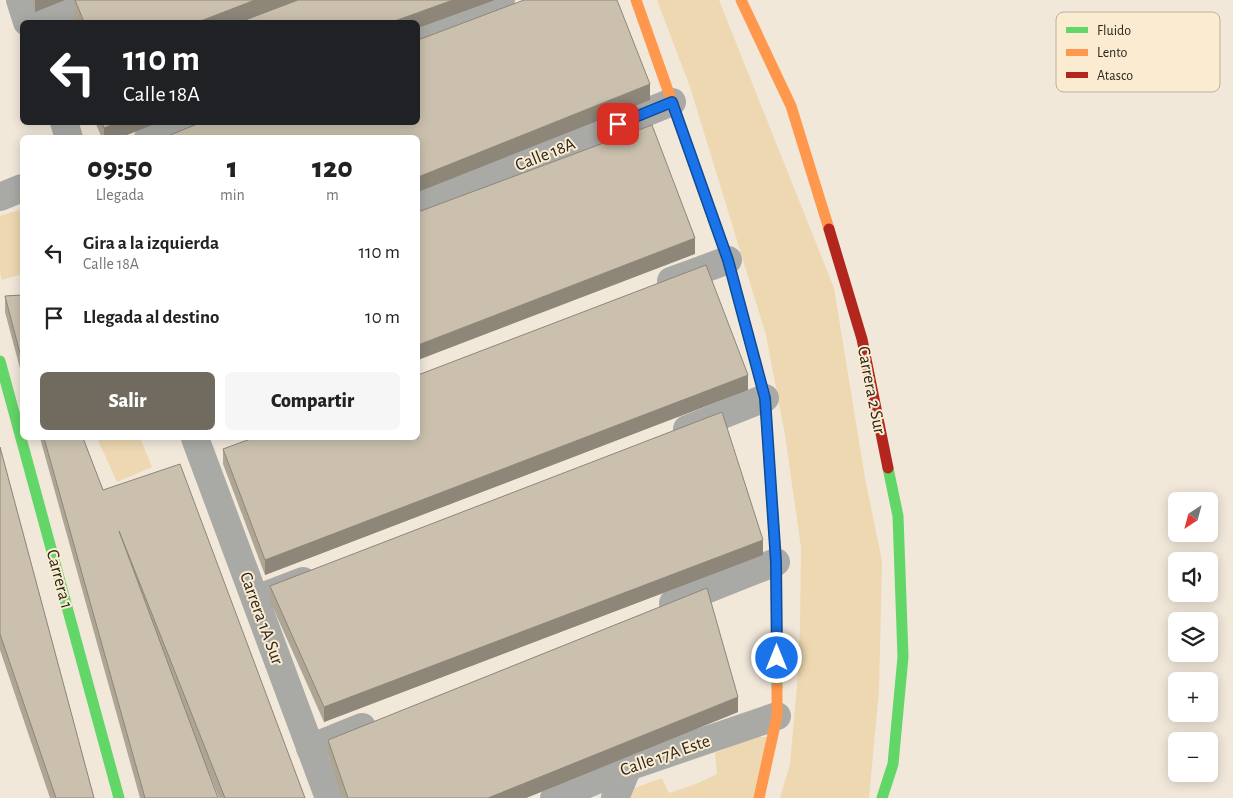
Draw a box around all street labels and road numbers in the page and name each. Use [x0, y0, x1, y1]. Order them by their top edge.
street label: Calle 18A [513, 135, 578, 175]
street label: Carrera 2 Sur [854, 345, 888, 436]
street label: Carrera 1 [43, 548, 76, 611]
street label: Carrera 1A Sur [236, 570, 286, 667]
street label: Calle 17A Este [618, 732, 713, 780]

